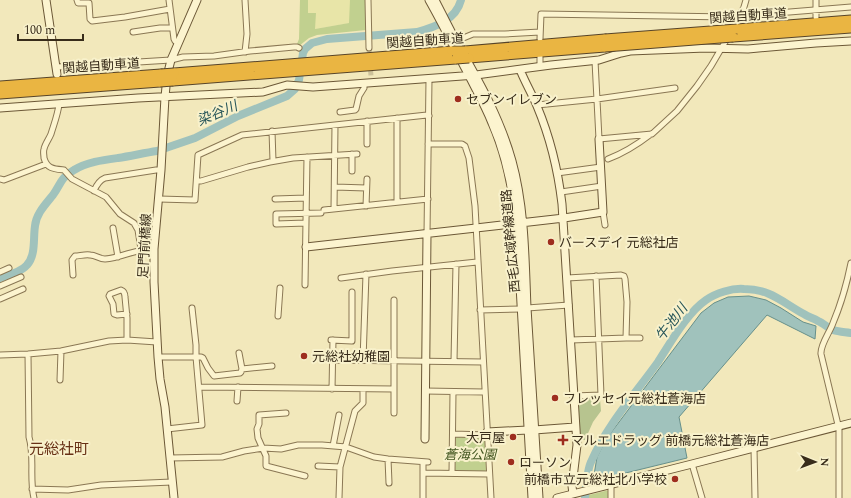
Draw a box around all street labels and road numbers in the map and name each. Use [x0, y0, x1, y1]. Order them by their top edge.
street label: 関越自動車道 [708, 3, 788, 29]
street label: 関越自動車道 [385, 28, 465, 54]
street label: 関越自動車道 [61, 53, 141, 79]
street label: 西毛広域幹線道路 [497, 188, 525, 294]
street label: 足門前橋線 [133, 213, 157, 279]

